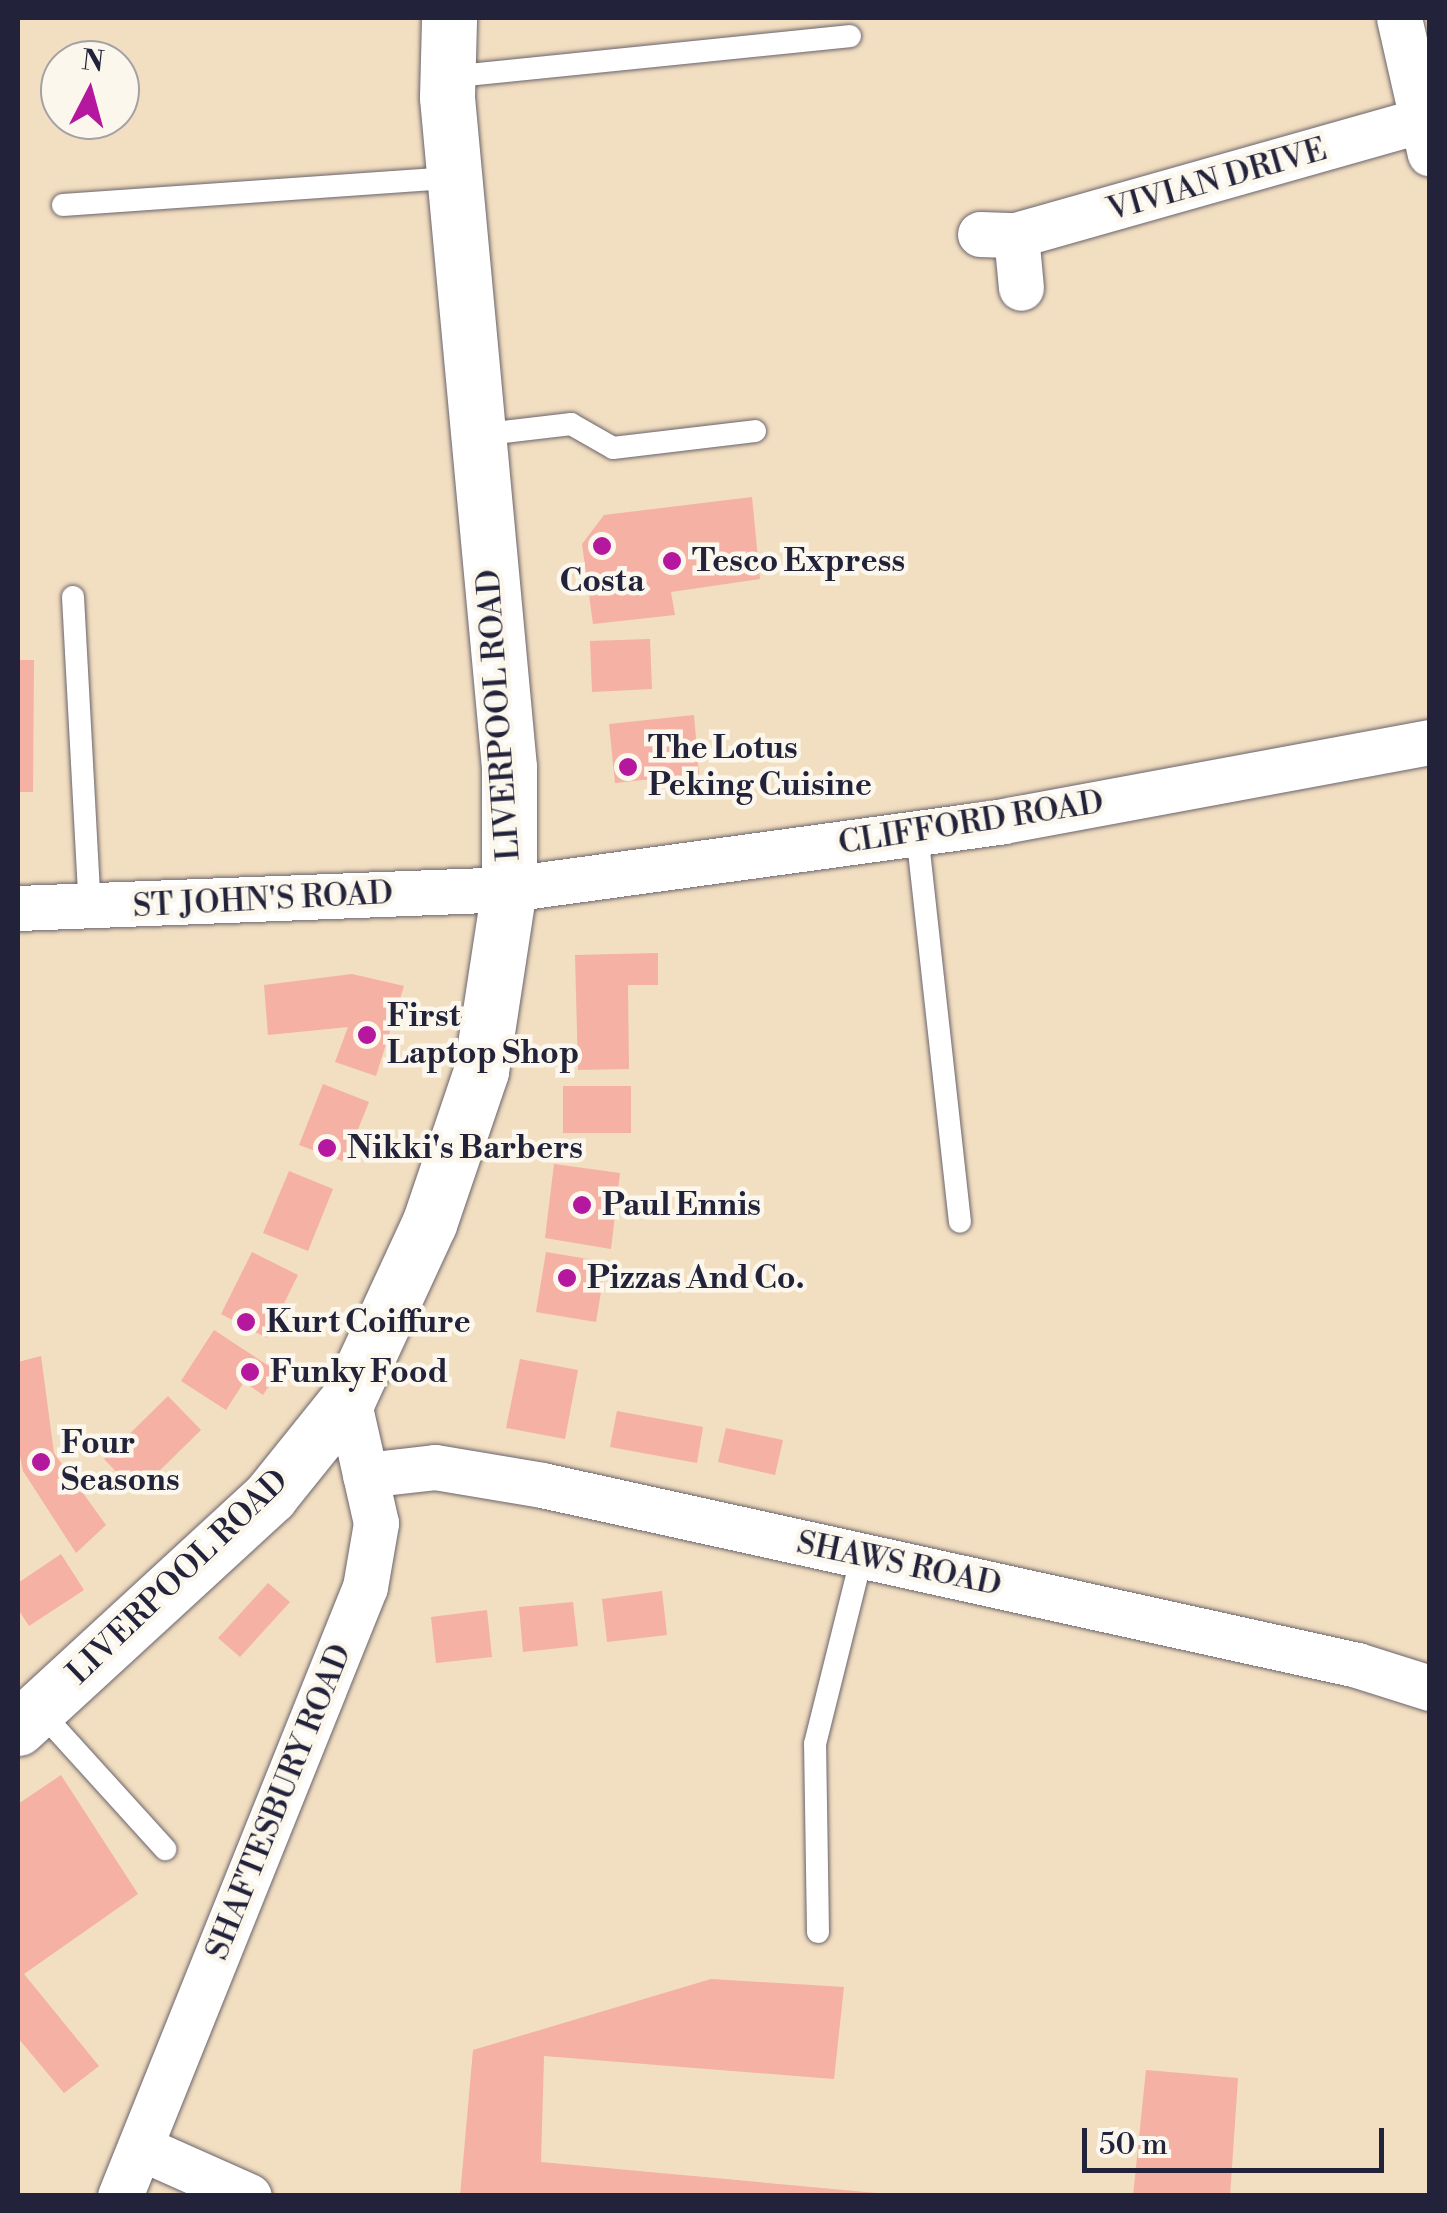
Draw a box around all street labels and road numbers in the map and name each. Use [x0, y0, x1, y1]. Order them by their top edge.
street label: VIVIAN DRIVE [1103, 130, 1331, 230]
street label: LIVERPOOL ROAD [470, 568, 528, 862]
street label: CLIFFORD ROAD [836, 783, 1106, 863]
street label: ST JOHN'S ROAD [132, 874, 394, 926]
street label: LIVERPOOL ROAD [60, 1462, 296, 1692]
street label: SHAWS ROAD [793, 1524, 1005, 1604]
street label: SHAFTESBURY ROAD [198, 1639, 360, 1965]

